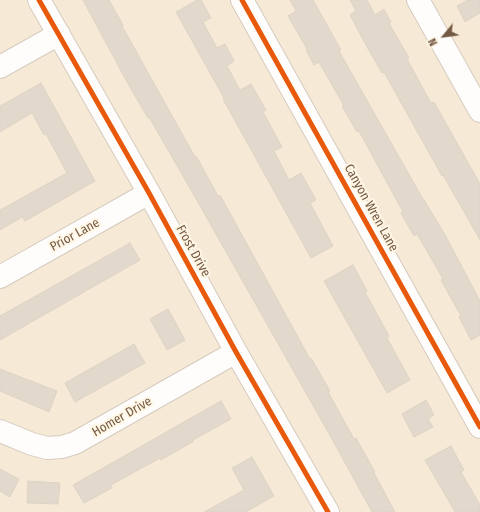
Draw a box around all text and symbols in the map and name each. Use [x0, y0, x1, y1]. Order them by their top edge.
north arrow [424, 16, 464, 56]
text: N [426, 36, 440, 48]
street label: Canyon Wren Lane [341, 162, 401, 254]
street label: Prior Lane [48, 215, 102, 255]
street label: Frost Drive [172, 222, 214, 280]
street label: Homer Drive [89, 394, 155, 440]

